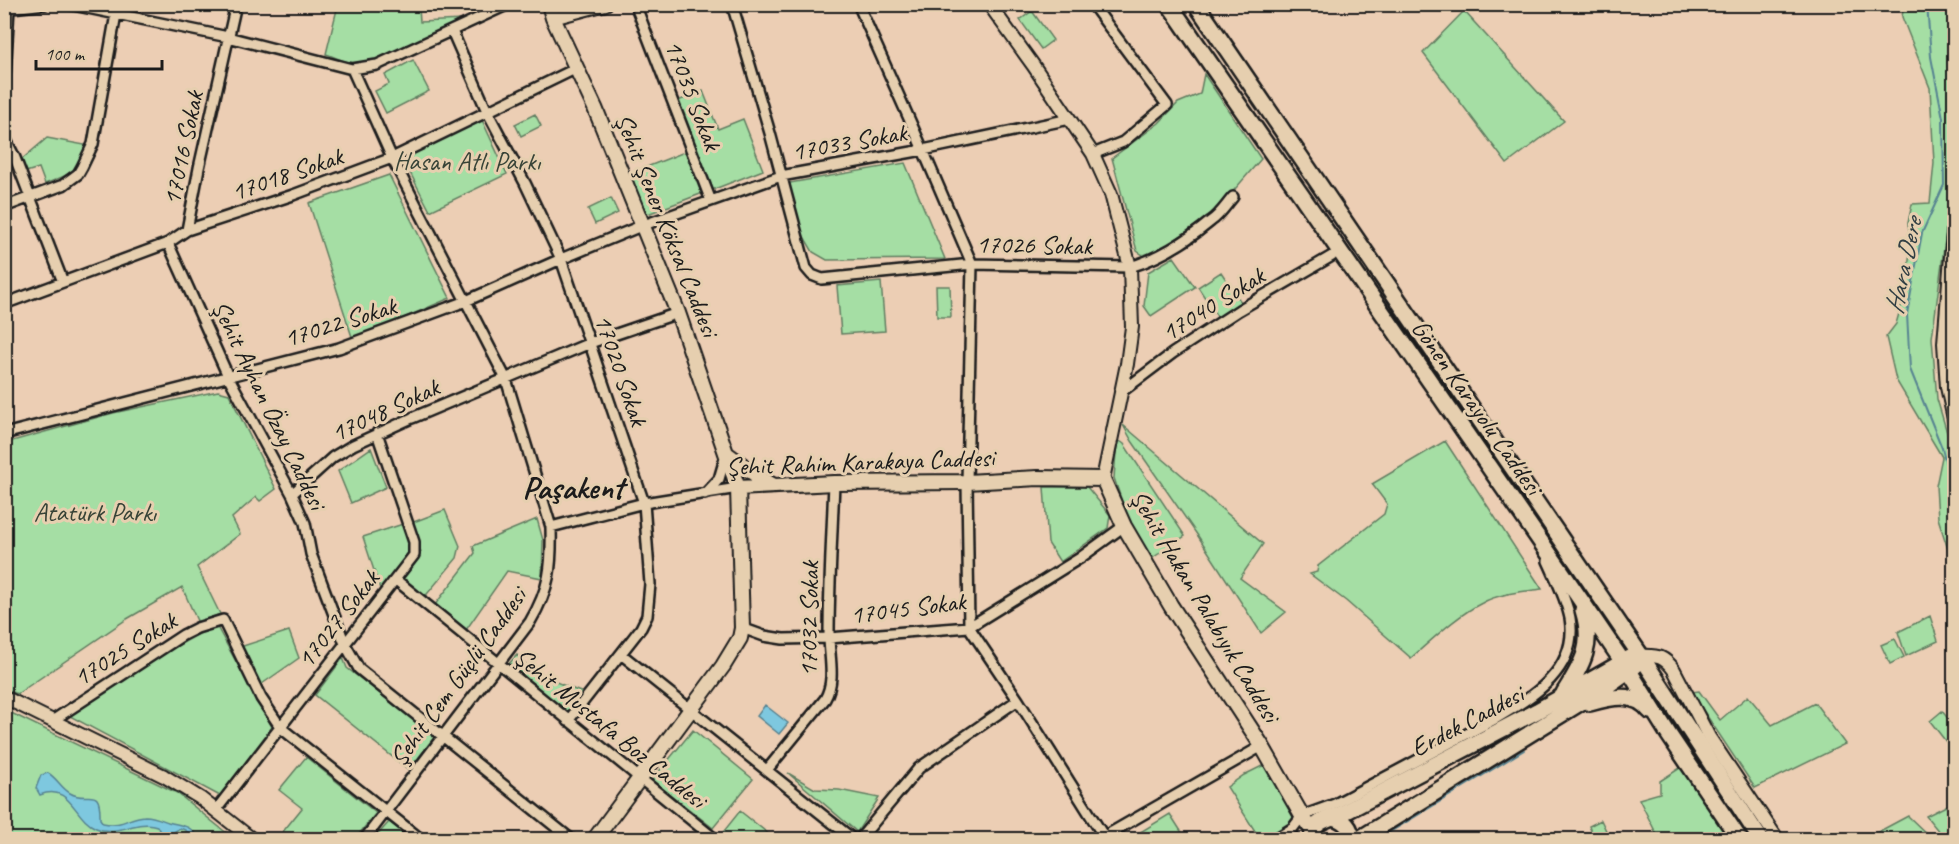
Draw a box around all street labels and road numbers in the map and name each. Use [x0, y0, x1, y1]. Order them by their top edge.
street label: 17035 Sokak [657, 35, 730, 156]
street label: 17016 Sokak [155, 86, 211, 208]
street label: Şehit Şener Köksal Caddesi [607, 109, 728, 344]
street label: 17033 Sokak [789, 115, 910, 168]
street label: 17018 Sokak [227, 139, 349, 208]
street label: 17026 Sokak [976, 227, 1094, 263]
street label: 17040 Sokak [1155, 259, 1272, 349]
street label: 17022 Sokak [280, 289, 402, 355]
street label: Şehit Ayhan Özay Caddesi [204, 295, 335, 518]
street label: 17020 Sokak [587, 310, 656, 432]
street label: Gönen Karayolu Caddesi [1404, 313, 1552, 504]
street label: 17048 Sokak [326, 370, 446, 449]
street label: Şehit Rahim Karakaya Caddesi [725, 441, 998, 483]
street label: Şehit Hakan Palabıyık Caddesi [1123, 484, 1289, 731]
street label: 17032 Sokak [791, 559, 827, 677]
street label: 17027 Sokak [289, 562, 388, 675]
street label: Şehit Cem Güçlü Caddesi [382, 579, 536, 773]
street label: 17045 Sokak [849, 584, 969, 631]
street label: 17025 Sokak [67, 604, 184, 694]
street label: Şehit Mustafa Boz Caddesi [507, 640, 715, 818]
street label: Erdek Caddesi [1405, 676, 1532, 764]

